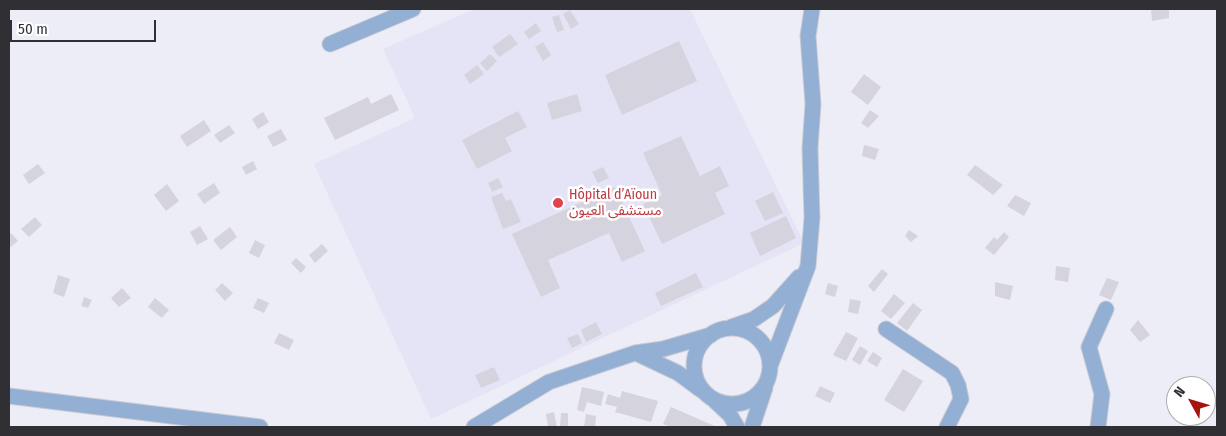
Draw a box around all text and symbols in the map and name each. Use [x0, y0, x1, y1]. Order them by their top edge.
scale bar [12, 10, 159, 42]
text: 50 m [18, 20, 48, 38]
place label: Hôpital d’Aïoun مستشفى العيون [569, 187, 662, 220]
marker: Hôpital d’Aïoun مستشفى العيون [551, 196, 565, 210]
north arrow [1166, 376, 1216, 426]
text: N [1170, 383, 1189, 400]

